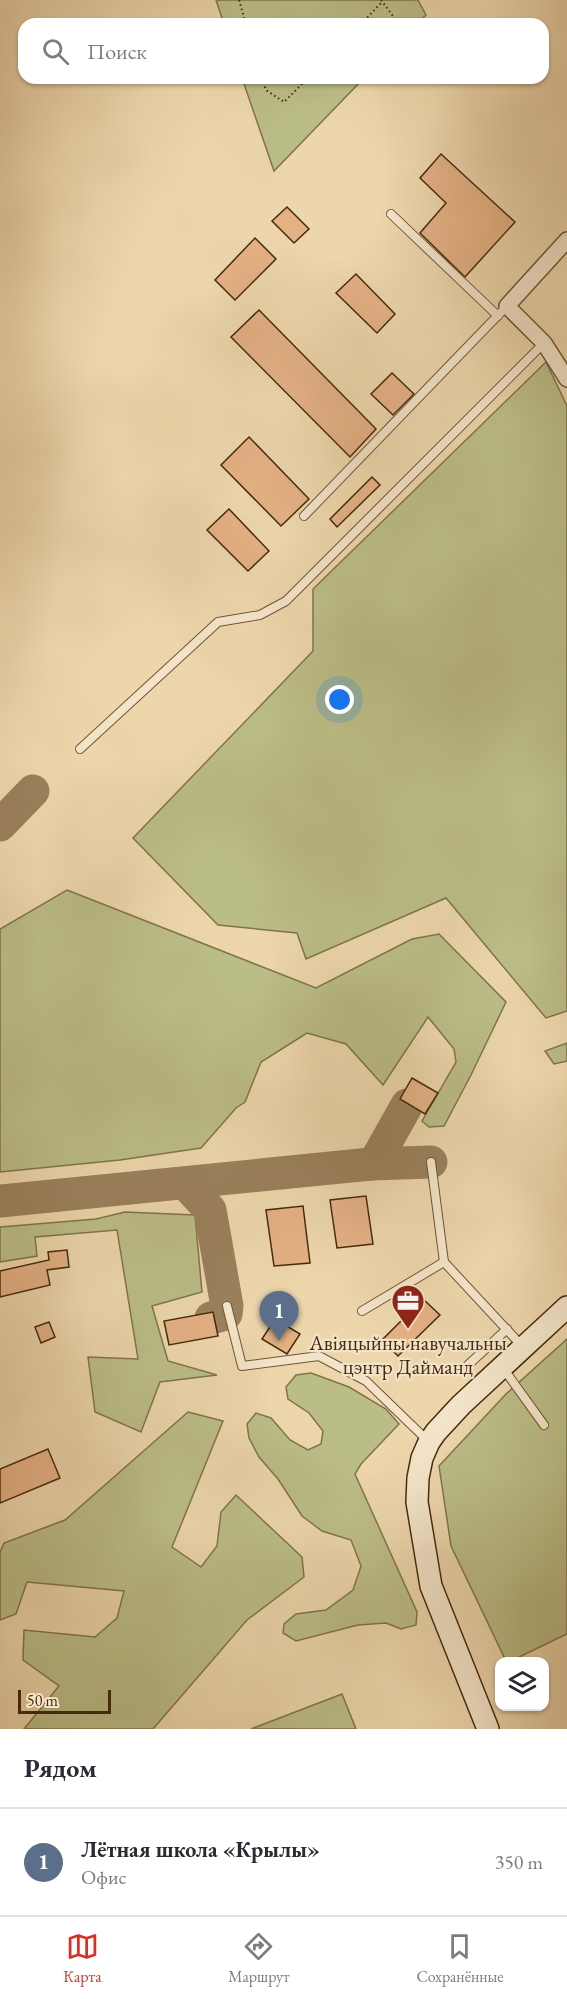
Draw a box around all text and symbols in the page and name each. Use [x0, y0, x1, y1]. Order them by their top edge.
search box [18, 18, 549, 84]
icon: search [39, 35, 72, 68]
text: Поиск [87, 37, 147, 66]
your location [325, 685, 354, 714]
office icon: Авіяцыйны навучальны цэнтр Дайманд [390, 1283, 426, 1330]
pin: 1 [260, 1292, 298, 1341]
place label: Авіяцыйны навучальны цэнтр Дайманд [308, 1329, 507, 1380]
map controls [495, 1657, 549, 1711]
button: layers [495, 1657, 549, 1711]
scale bar [18, 1687, 111, 1714]
text: 50 m [27, 1690, 58, 1711]
text: Рядом [24, 1751, 97, 1785]
text: Лётная школа «Крылы» [81, 1835, 320, 1864]
text: 1 [38, 1849, 49, 1875]
text: 350 m [495, 1849, 543, 1875]
text: Офис [81, 1864, 127, 1890]
tab: Карта [63, 1930, 102, 1987]
tab: Маршрут [228, 1930, 290, 1987]
tab: Сохранённые [416, 1930, 504, 1987]

